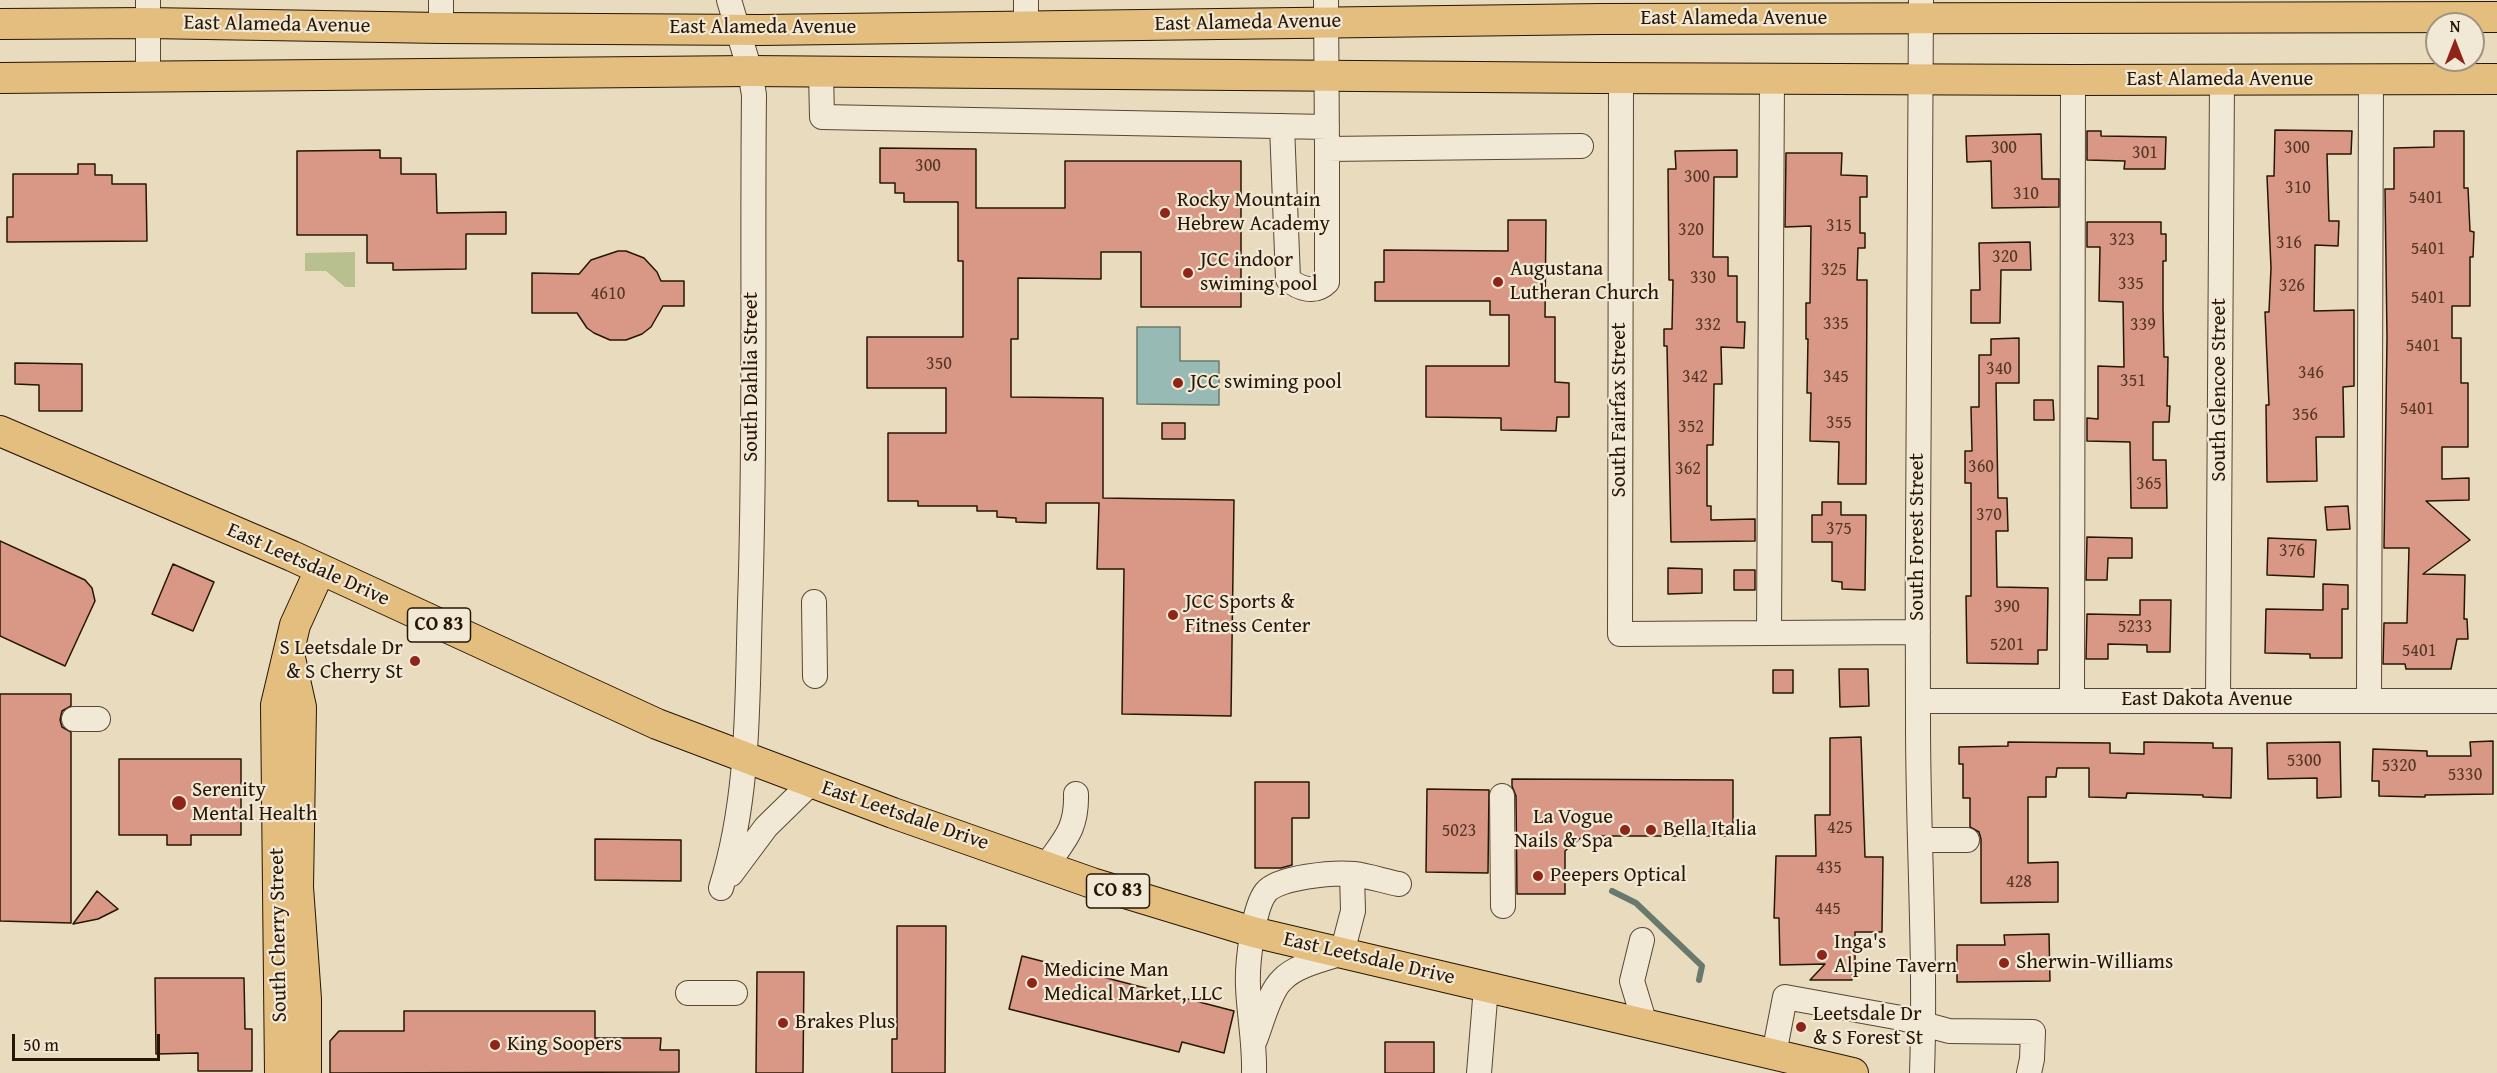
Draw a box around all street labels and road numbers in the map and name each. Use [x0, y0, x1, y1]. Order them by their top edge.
street label: East Alameda Avenue [1641, 6, 1827, 32]
street label: East Alameda Avenue [1154, 9, 1342, 37]
street label: East Alameda Avenue [183, 11, 371, 39]
street label: East Alameda Avenue [670, 15, 856, 41]
street label: East Alameda Avenue [2127, 67, 2313, 93]
street label: South Dahlia Street [739, 292, 765, 462]
street label: South Glencoe Street [2207, 298, 2233, 482]
street label: South Fairfax Street [1607, 322, 1633, 498]
street label: South Forest Street [1905, 453, 1931, 621]
street label: East Leetsdale Drive [223, 518, 393, 612]
road number: CO 83 [408, 608, 470, 642]
street label: East Dakota Avenue [2121, 687, 2293, 713]
street label: East Leetsdale Drive [818, 776, 992, 856]
street label: South Cherry Street [265, 847, 293, 1023]
road number: CO 83 [1086, 874, 1150, 908]
street label: East Leetsdale Drive [1281, 927, 1457, 991]

